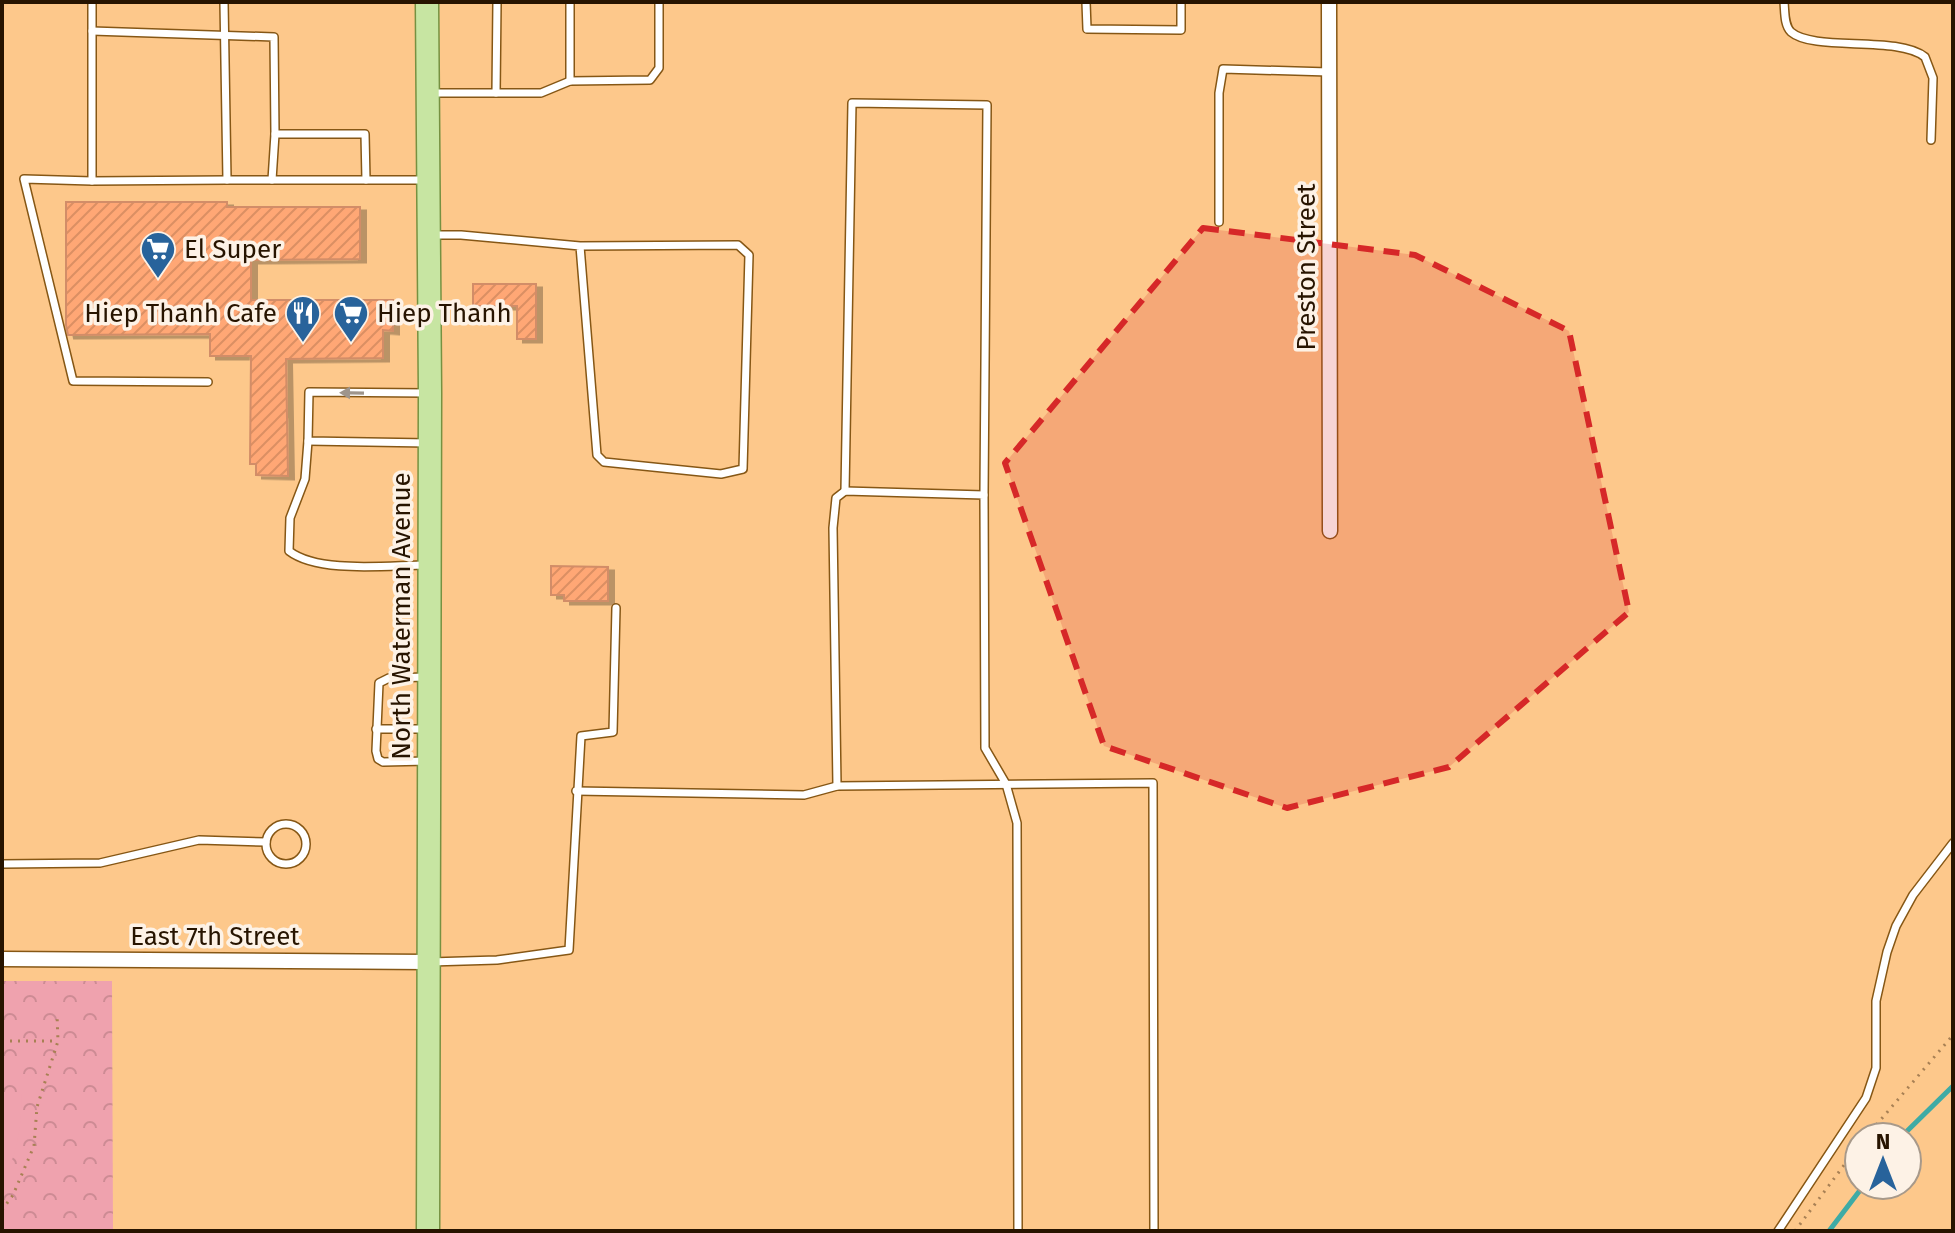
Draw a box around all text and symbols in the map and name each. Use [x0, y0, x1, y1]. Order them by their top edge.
street label: Preston Street [1291, 183, 1322, 351]
supermarket icon: El Super [139, 230, 177, 280]
place label: El Super [184, 234, 281, 265]
restaurant icon: Hiep Thanh Cafe [284, 294, 322, 344]
supermarket icon: Hiep Thanh [332, 294, 370, 344]
place label: Hiep Thanh Cafe [84, 298, 277, 329]
place label: Hiep Thanh [377, 298, 512, 329]
one-way arrow [339, 387, 364, 399]
street label: North Waterman Avenue [386, 472, 417, 760]
street label: East 7th Street [130, 921, 300, 952]
north arrow [1843, 1121, 1923, 1201]
text: N [1876, 1128, 1890, 1155]

